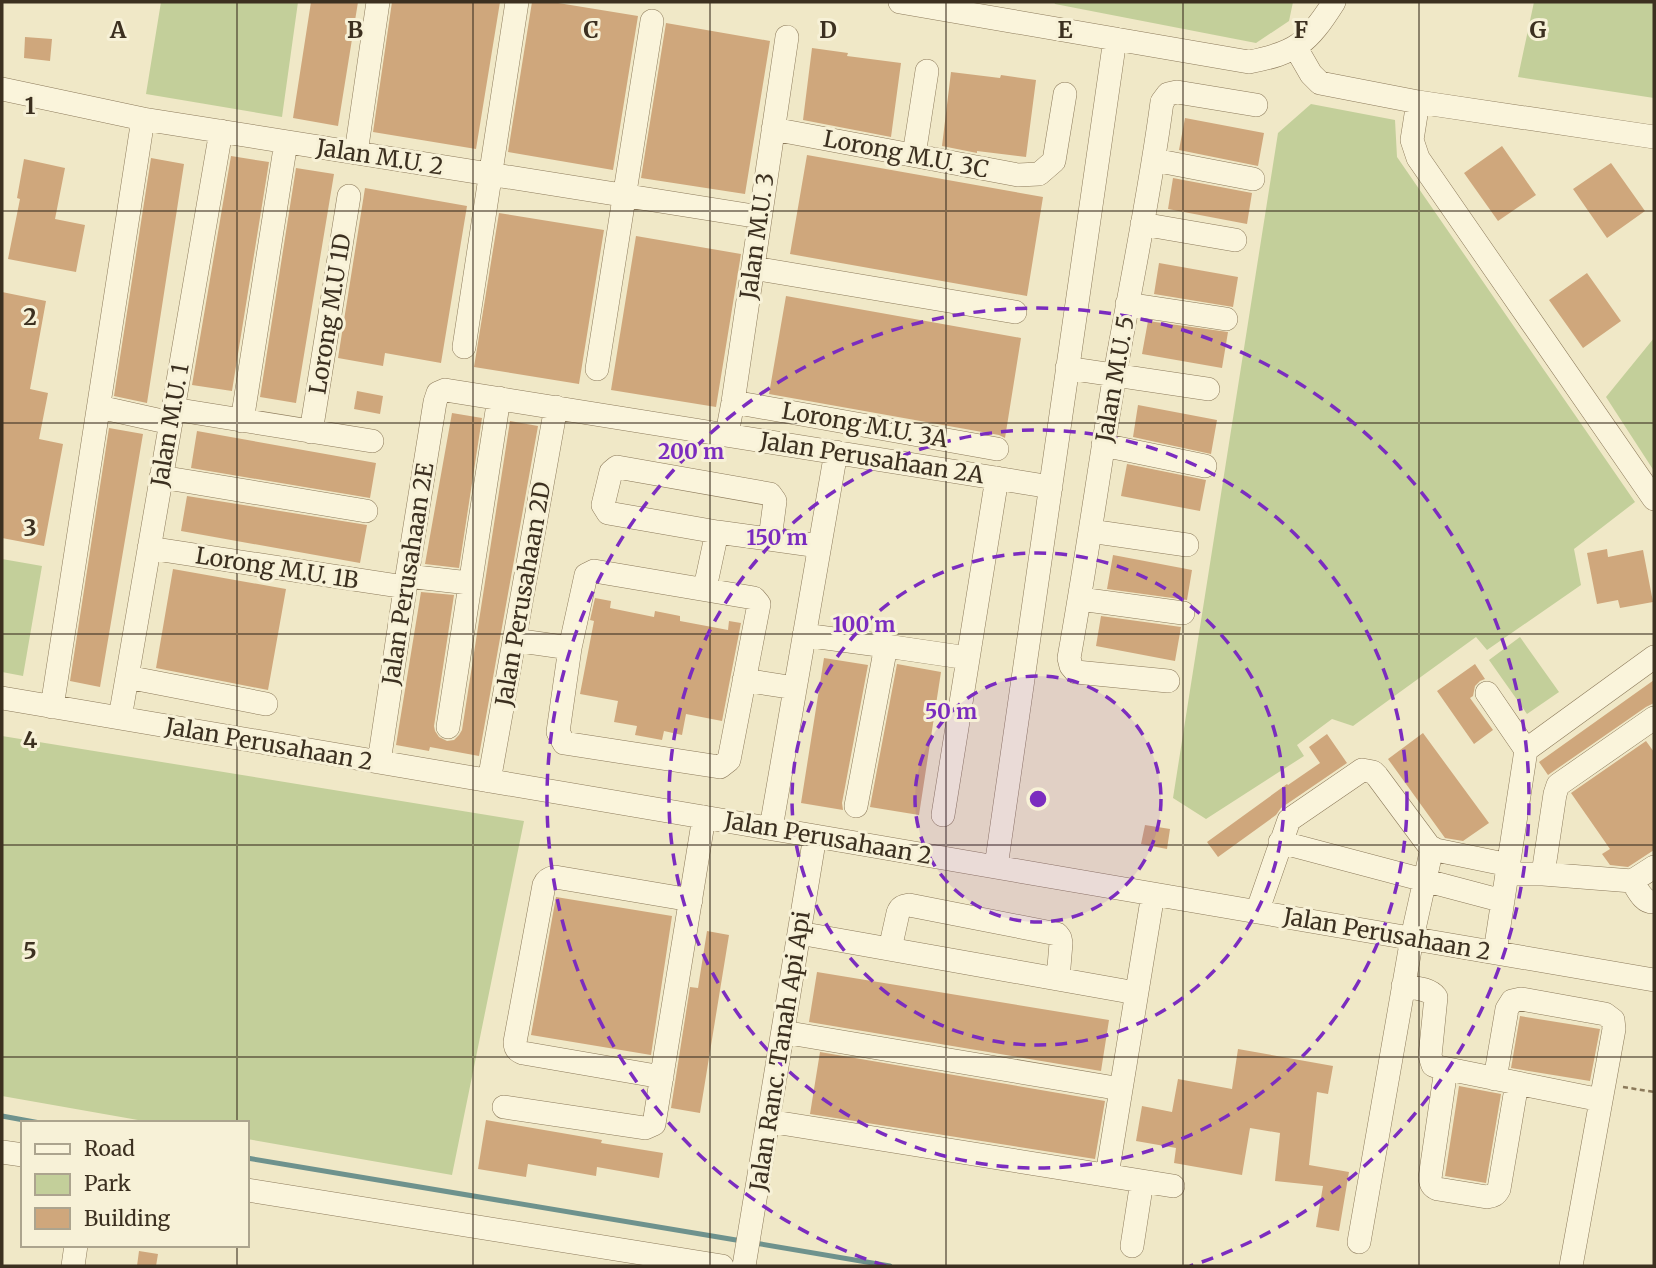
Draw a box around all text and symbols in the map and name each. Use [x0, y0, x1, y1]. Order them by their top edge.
text: A [109, 15, 127, 44]
text: B [347, 15, 363, 44]
text: C [583, 15, 599, 44]
text: D [819, 15, 837, 44]
text: E [1057, 15, 1073, 44]
text: F [1294, 15, 1308, 44]
text: G [1530, 15, 1547, 44]
text: 1 [25, 91, 36, 120]
street label: Lorong M.U. 3C [821, 123, 991, 184]
street label: Jalan M.U. 2 [314, 132, 446, 181]
street label: Jalan M.U. 3 [733, 171, 780, 302]
street label: Lorong M.U 1D [303, 232, 357, 396]
text: 2 [23, 302, 37, 331]
street label: Jalan M.U. 5 [1089, 313, 1140, 445]
street label: Jalan M.U. 1 [144, 361, 195, 490]
street label: Lorong M.U. 3A [780, 396, 951, 454]
street label: Jalan Perusahaan 2A [757, 425, 987, 490]
text: 200 m [658, 438, 724, 465]
street label: Jalan Perusahaan 2E [375, 460, 439, 688]
street label: Jalan Perusahaan 2D [488, 480, 557, 709]
text: 3 [23, 513, 37, 542]
text: 150 m [746, 524, 808, 551]
street label: Lorong M.U. 1B [194, 540, 361, 595]
text: 100 m [833, 611, 895, 638]
text: 50 m [925, 698, 977, 725]
street label: Jalan Perusahaan 2 [162, 711, 375, 776]
text: 4 [23, 725, 38, 754]
centre of rings [1026, 787, 1050, 811]
street label: Jalan Perusahaan 2 [721, 805, 934, 870]
street label: Jalan Perusahaan 2 [1280, 901, 1493, 966]
street label: Jalan Ranc. Tanah Api Api [743, 909, 816, 1194]
text: 5 [23, 936, 37, 965]
legend [21, 1121, 248, 1247]
text: Road [84, 1135, 135, 1162]
text: Park [84, 1170, 131, 1197]
text: Building [84, 1205, 171, 1232]

